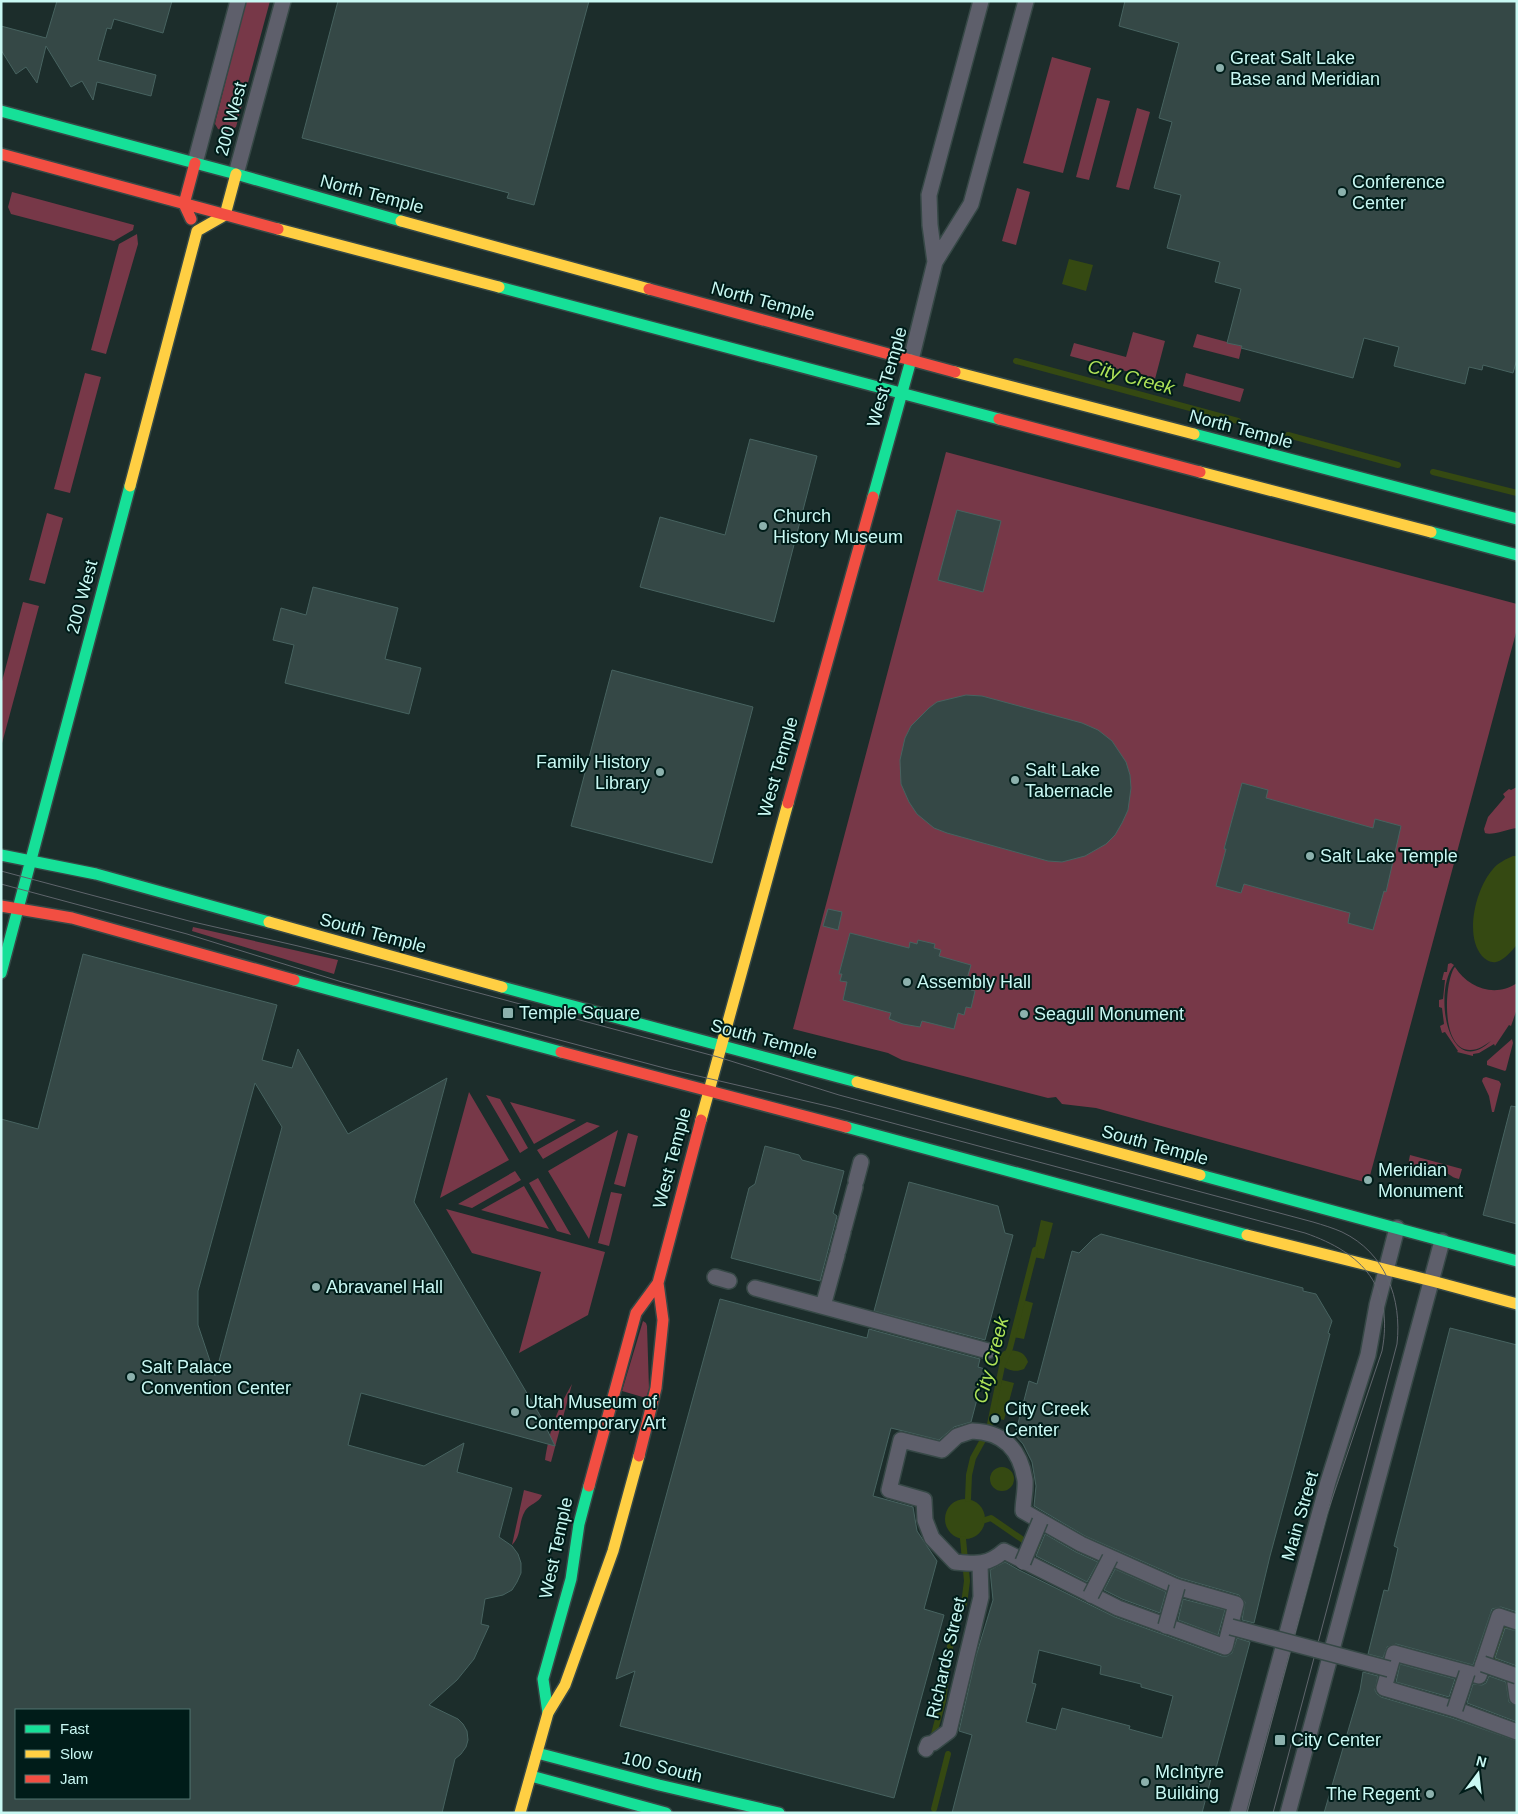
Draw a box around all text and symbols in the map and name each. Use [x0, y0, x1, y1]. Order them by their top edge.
place label: Great Salt Lake Base and Meridian [1230, 48, 1380, 89]
marker: Great Salt Lake Base and Meridian [1214, 62, 1226, 74]
street label: 200 West [212, 80, 250, 158]
street label: North Temple [318, 171, 426, 217]
place label: Conference Center [1352, 172, 1445, 213]
marker: Conference Center [1336, 186, 1348, 198]
street label: North Temple [709, 278, 817, 324]
street label: West Temple [863, 325, 911, 429]
water label: City Creek [1085, 355, 1178, 399]
street label: North Temple [1187, 406, 1295, 452]
place label: Church History Museum [773, 506, 903, 547]
marker: Church History Museum [757, 520, 769, 532]
street label: 200 West [63, 558, 101, 636]
street label: West Temple [754, 715, 802, 819]
place label: Family History Library [536, 752, 650, 793]
place label: Salt Lake Tabernacle [1025, 760, 1113, 801]
marker: Family History Library [654, 766, 666, 778]
marker: Salt Lake Tabernacle [1009, 774, 1021, 786]
place label: Salt Lake Temple [1320, 846, 1458, 866]
marker: Salt Lake Temple [1304, 850, 1316, 862]
street label: South Temple [317, 909, 429, 957]
place label: Assembly Hall [917, 972, 1031, 992]
marker: Assembly Hall [901, 976, 913, 988]
place label: Temple Square [519, 1003, 640, 1023]
place label: Seagull Monument [1034, 1004, 1184, 1024]
marker: Temple Square [501, 1006, 515, 1020]
marker: Seagull Monument [1018, 1008, 1030, 1020]
street label: South Temple [708, 1015, 820, 1063]
street label: West Temple [649, 1105, 695, 1211]
street label: South Temple [1099, 1121, 1211, 1169]
place label: Meridian Monument [1378, 1160, 1463, 1201]
marker: Meridian Monument [1362, 1174, 1374, 1186]
place label: Abravanel Hall [326, 1277, 443, 1297]
marker: Abravanel Hall [310, 1281, 322, 1293]
water label: City Creek [969, 1313, 1013, 1406]
place label: Salt Palace Convention Center [141, 1357, 291, 1398]
marker: Salt Palace Convention Center [125, 1371, 137, 1383]
place label: Utah Museum of Contemporary Art [525, 1392, 666, 1433]
place label: City Creek Center [1005, 1399, 1090, 1440]
marker: Utah Museum of Contemporary Art [509, 1406, 521, 1418]
marker: City Creek Center [989, 1413, 1001, 1425]
street label: Main Street [1278, 1469, 1322, 1563]
street label: West Temple [535, 1495, 577, 1601]
street label: Richards Street [922, 1595, 970, 1721]
legend [15, 1709, 190, 1799]
text: Fast [60, 1720, 90, 1737]
place label: City Center [1291, 1730, 1381, 1750]
marker: City Center [1273, 1733, 1287, 1747]
text: Slow [60, 1745, 93, 1762]
street label: 100 South [620, 1747, 704, 1787]
north arrow [1453, 1749, 1503, 1799]
text: N [1474, 1752, 1488, 1770]
place label: McIntyre Building [1155, 1762, 1224, 1803]
text: Jam [60, 1770, 88, 1787]
marker: McIntyre Building [1139, 1776, 1151, 1788]
place label: The Regent [1326, 1784, 1420, 1804]
marker: The Regent [1424, 1788, 1436, 1800]

